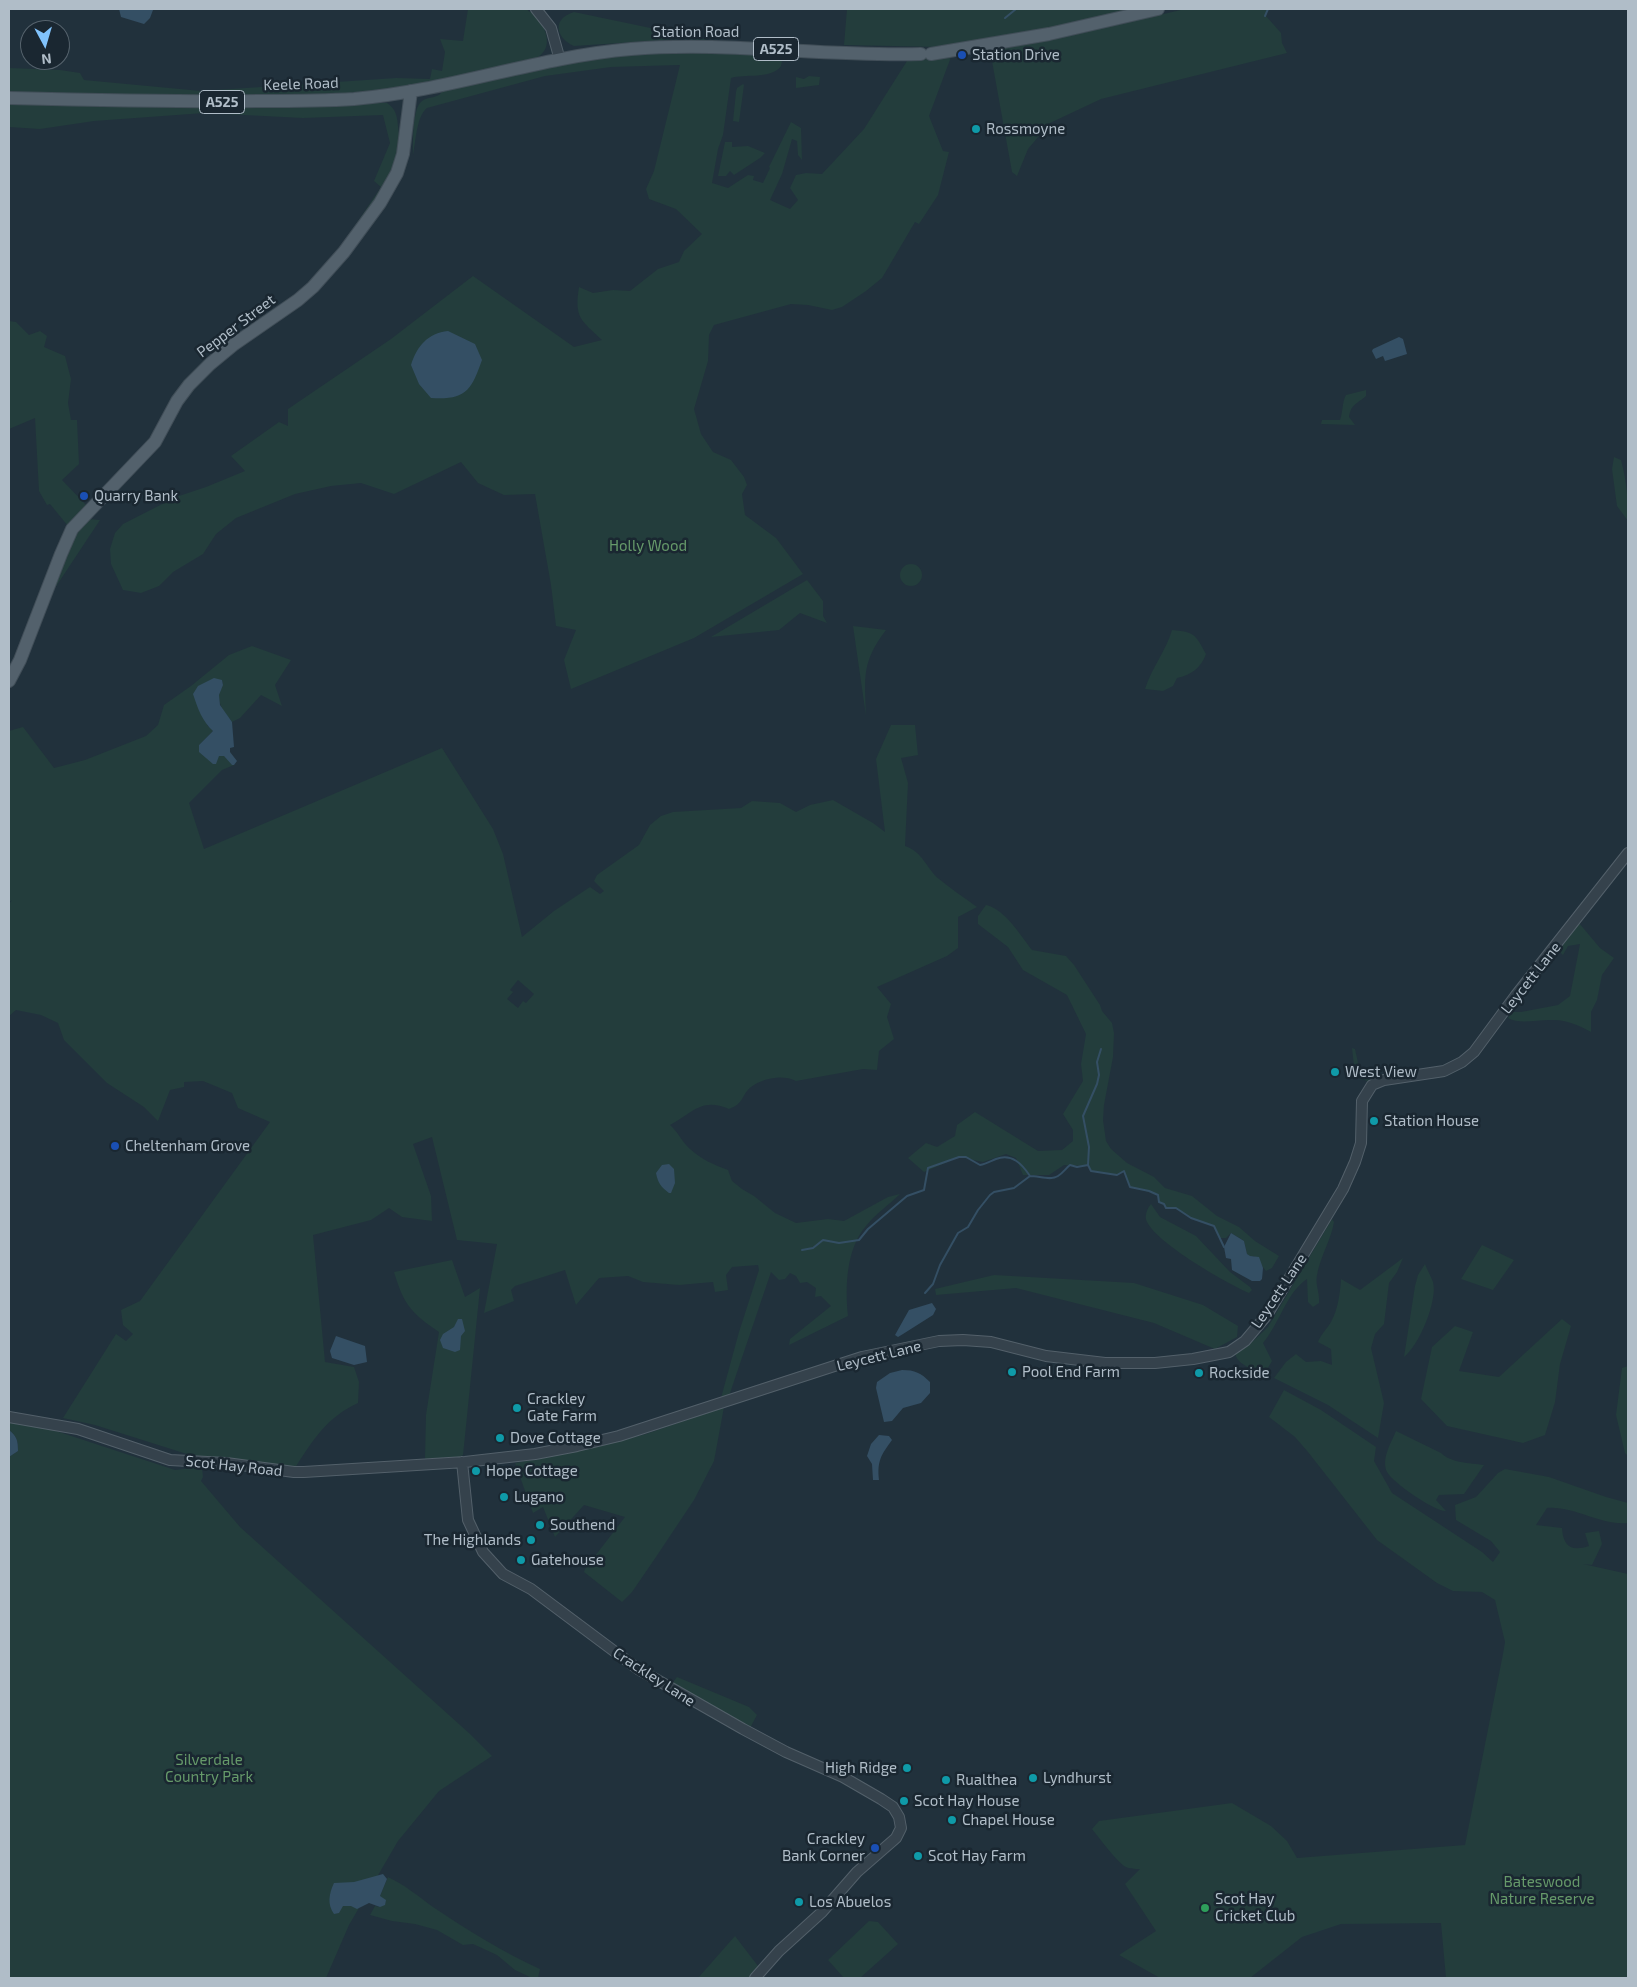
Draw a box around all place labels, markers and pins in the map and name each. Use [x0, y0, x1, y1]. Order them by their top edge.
place label: Station Drive [972, 46, 1060, 64]
marker: Station Drive [956, 49, 968, 61]
place label: Rossmoyne [986, 120, 1065, 138]
marker: Rossmoyne [970, 123, 982, 135]
place label: Quarry Bank [94, 487, 178, 505]
marker: Quarry Bank [78, 490, 90, 502]
place label: West View [1345, 1063, 1417, 1081]
marker: West View [1329, 1066, 1341, 1078]
place label: Station House [1384, 1112, 1479, 1130]
marker: Station House [1368, 1115, 1380, 1127]
place label: Cheltenham Grove [125, 1137, 250, 1155]
marker: Cheltenham Grove [109, 1140, 121, 1152]
place label: Pool End Farm [1022, 1363, 1120, 1381]
place label: Rockside [1209, 1364, 1270, 1382]
marker: Pool End Farm [1006, 1366, 1018, 1378]
marker: Rockside [1193, 1367, 1205, 1379]
place label: Crackley Gate Farm [527, 1390, 597, 1425]
marker: Crackley Gate Farm [511, 1402, 523, 1414]
place label: Dove Cottage [510, 1429, 601, 1447]
marker: Dove Cottage [494, 1432, 506, 1444]
place label: Hope Cottage [486, 1462, 578, 1480]
marker: Hope Cottage [470, 1465, 482, 1477]
place label: Lugano [514, 1488, 564, 1506]
marker: Lugano [498, 1491, 510, 1503]
place label: Southend [550, 1516, 615, 1534]
marker: Southend [534, 1519, 546, 1531]
place label: The Highlands [424, 1531, 521, 1549]
marker: The Highlands [525, 1534, 537, 1546]
place label: Gatehouse [531, 1551, 604, 1569]
marker: Gatehouse [515, 1554, 527, 1566]
place label: High Ridge [825, 1759, 897, 1777]
marker: High Ridge [901, 1762, 913, 1774]
place label: Lyndhurst [1043, 1769, 1112, 1787]
place label: Rualthea [956, 1771, 1017, 1789]
marker: Lyndhurst [1027, 1772, 1039, 1784]
marker: Rualthea [940, 1774, 952, 1786]
place label: Scot Hay House [914, 1792, 1019, 1810]
marker: Scot Hay House [898, 1795, 910, 1807]
place label: Chapel House [962, 1811, 1055, 1829]
marker: Chapel House [946, 1814, 958, 1826]
place label: Crackley Bank Corner [782, 1830, 865, 1865]
marker: Crackley Bank Corner [869, 1842, 881, 1854]
place label: Scot Hay Farm [928, 1847, 1026, 1865]
marker: Scot Hay Farm [912, 1850, 924, 1862]
place label: Scot Hay Cricket Club [1215, 1890, 1295, 1925]
place label: Los Abuelos [809, 1893, 891, 1911]
marker: Los Abuelos [793, 1896, 805, 1908]
marker: Scot Hay Cricket Club [1199, 1902, 1211, 1914]

